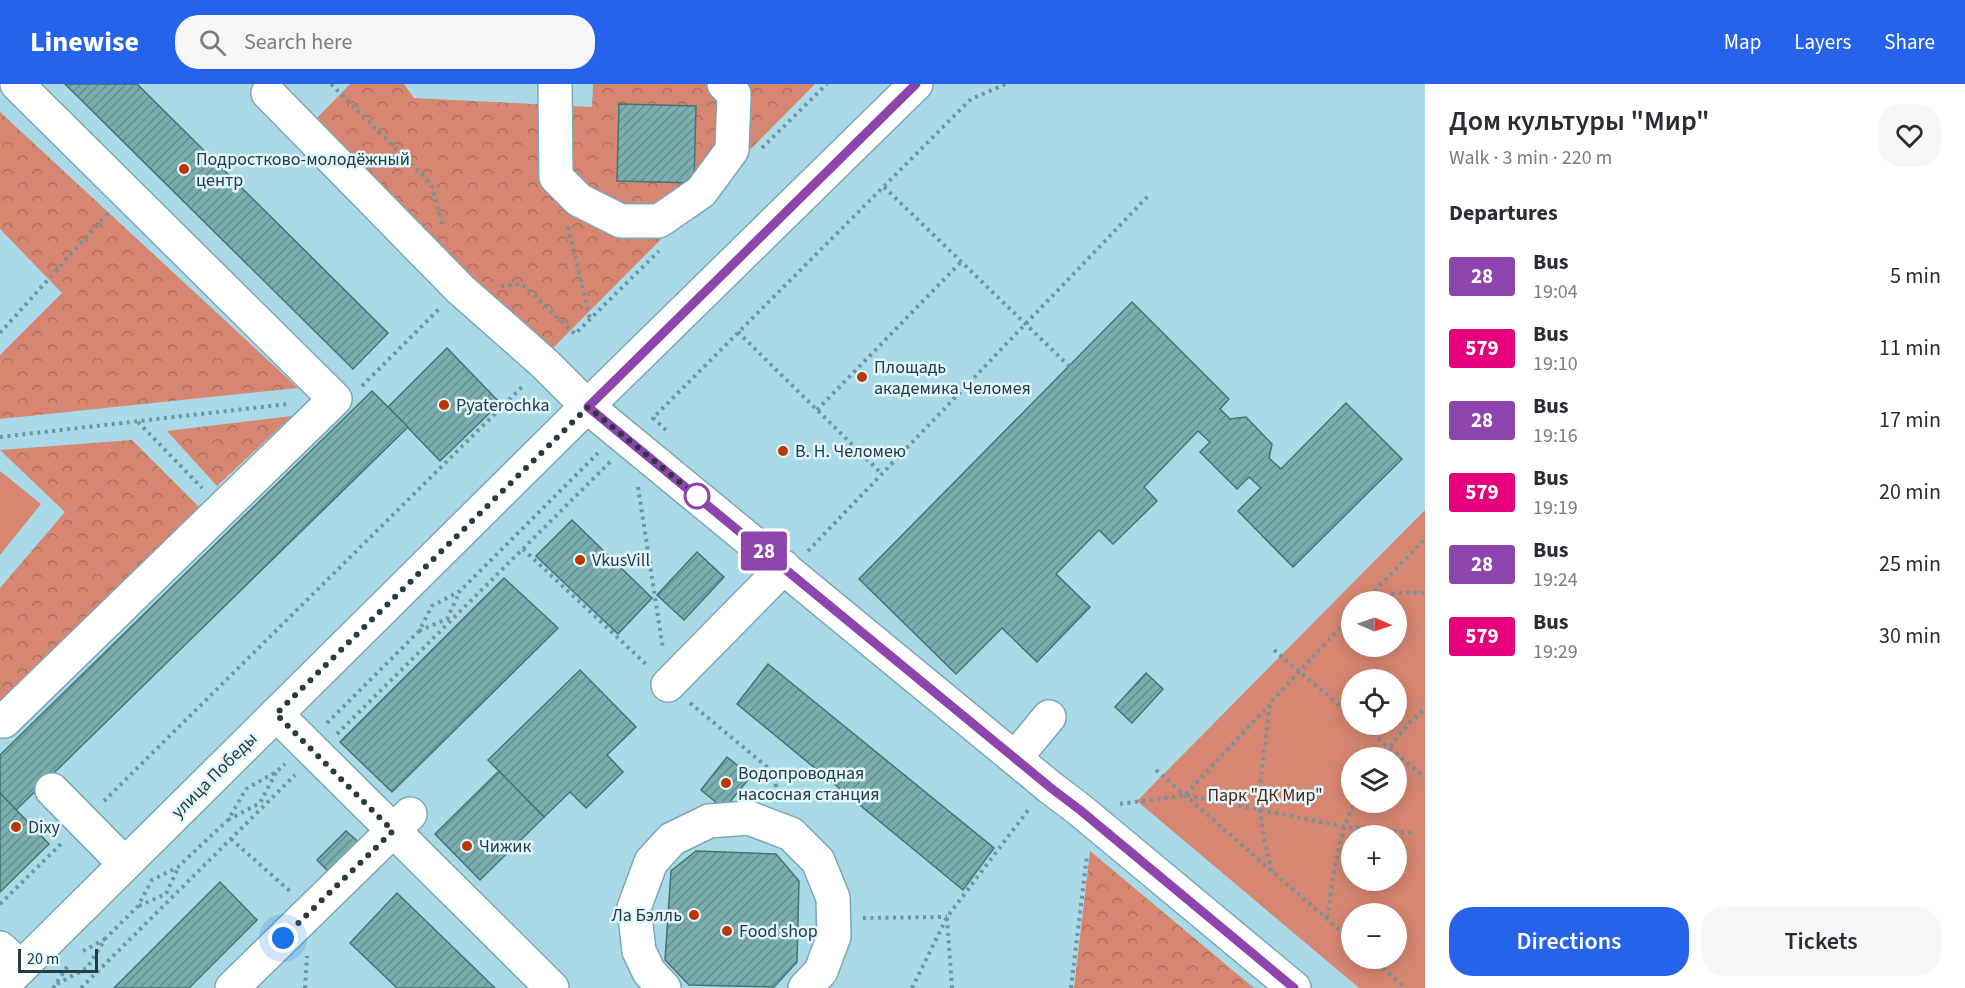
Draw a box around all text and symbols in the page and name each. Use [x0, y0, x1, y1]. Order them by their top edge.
search box [175, 15, 595, 69]
text: Linewise [30, 22, 139, 62]
icon: search [196, 26, 229, 59]
text: Search here [244, 26, 352, 58]
text: Map [1724, 27, 1761, 57]
text: Layers [1794, 27, 1851, 57]
text: Share [1884, 27, 1935, 57]
text: Дом культуры "Мир" [1449, 101, 1710, 141]
button: heart [1878, 104, 1941, 167]
text: Walk · 3 min · 220 m [1449, 144, 1612, 172]
place label: Подростково-молодёжный центр [196, 147, 410, 193]
marker: Подростково-молодёжный центр [177, 162, 191, 176]
text: Departures [1449, 197, 1558, 229]
text: Bus [1533, 246, 1569, 278]
text: 5 min [1890, 260, 1941, 292]
text: 28 [1471, 261, 1493, 291]
text: 19:04 [1533, 278, 1578, 306]
text: Bus [1533, 318, 1569, 350]
text: 11 min [1879, 332, 1941, 364]
text: 579 [1465, 333, 1499, 363]
text: 19:10 [1533, 350, 1578, 378]
place label: Площадь академика Челомея [874, 355, 1031, 401]
marker: Площадь академика Челомея [855, 370, 869, 384]
text: Bus [1533, 390, 1569, 422]
place label: Pyaterochka [456, 393, 549, 418]
marker: Pyaterochka [437, 398, 451, 412]
text: 17 min [1879, 404, 1941, 436]
text: 28 [1471, 405, 1493, 435]
text: 19:16 [1533, 422, 1578, 450]
place label: В. Н. Челомею [795, 439, 906, 464]
marker: В. Н. Челомею [776, 444, 790, 458]
text: Bus [1533, 462, 1569, 494]
text: 20 min [1879, 476, 1941, 508]
text: 579 [1465, 477, 1499, 507]
unlabelled marker [684, 483, 710, 509]
text: 19:19 [1533, 494, 1578, 522]
line badge: 28 [737, 532, 791, 570]
text: Bus [1533, 534, 1569, 566]
text: 28 [753, 536, 775, 566]
place label: VkusVill [592, 548, 650, 573]
text: 25 min [1879, 548, 1941, 580]
text: 28 [1471, 549, 1493, 579]
marker: VkusVill [573, 553, 587, 567]
text: 19:24 [1533, 566, 1578, 594]
north arrow [1341, 591, 1407, 657]
map controls [1341, 591, 1407, 969]
text: Bus [1533, 606, 1569, 638]
text: 30 min [1879, 620, 1941, 652]
text: 579 [1465, 621, 1499, 651]
text: 19:29 [1533, 638, 1578, 666]
button: locate [1341, 669, 1407, 735]
street label: улица Победы [166, 727, 263, 824]
button: layers [1341, 747, 1407, 813]
place label: Водопроводная насосная станция [738, 761, 880, 807]
marker: Водопроводная насосная станция [719, 776, 733, 790]
park label: Парк "ДК Мир" [1207, 783, 1323, 808]
place label: Dixy [28, 815, 61, 840]
marker: Dixy [9, 820, 23, 834]
button: + [1341, 825, 1407, 891]
place label: Чижик [479, 834, 531, 859]
marker: Чижик [460, 839, 474, 853]
place label: Ла Бэлль [611, 903, 682, 928]
button: − [1341, 903, 1407, 969]
button: Directions [1449, 907, 1689, 976]
button: Tickets [1701, 907, 1941, 976]
marker: Ла Бэлль [687, 908, 701, 922]
place label: Food shop [739, 919, 818, 944]
your location [268, 923, 298, 953]
marker: Food shop [720, 924, 734, 938]
scale bar [18, 946, 98, 974]
text: 20 m [27, 948, 59, 970]

